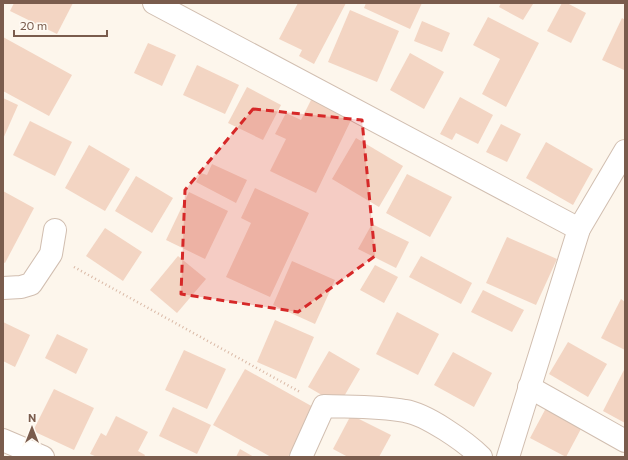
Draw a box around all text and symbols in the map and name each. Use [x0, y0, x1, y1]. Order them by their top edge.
scale bar [14, 12, 107, 38]
text: 20 m [20, 18, 47, 32]
north arrow [12, 408, 52, 448]
text: N [28, 411, 36, 424]

